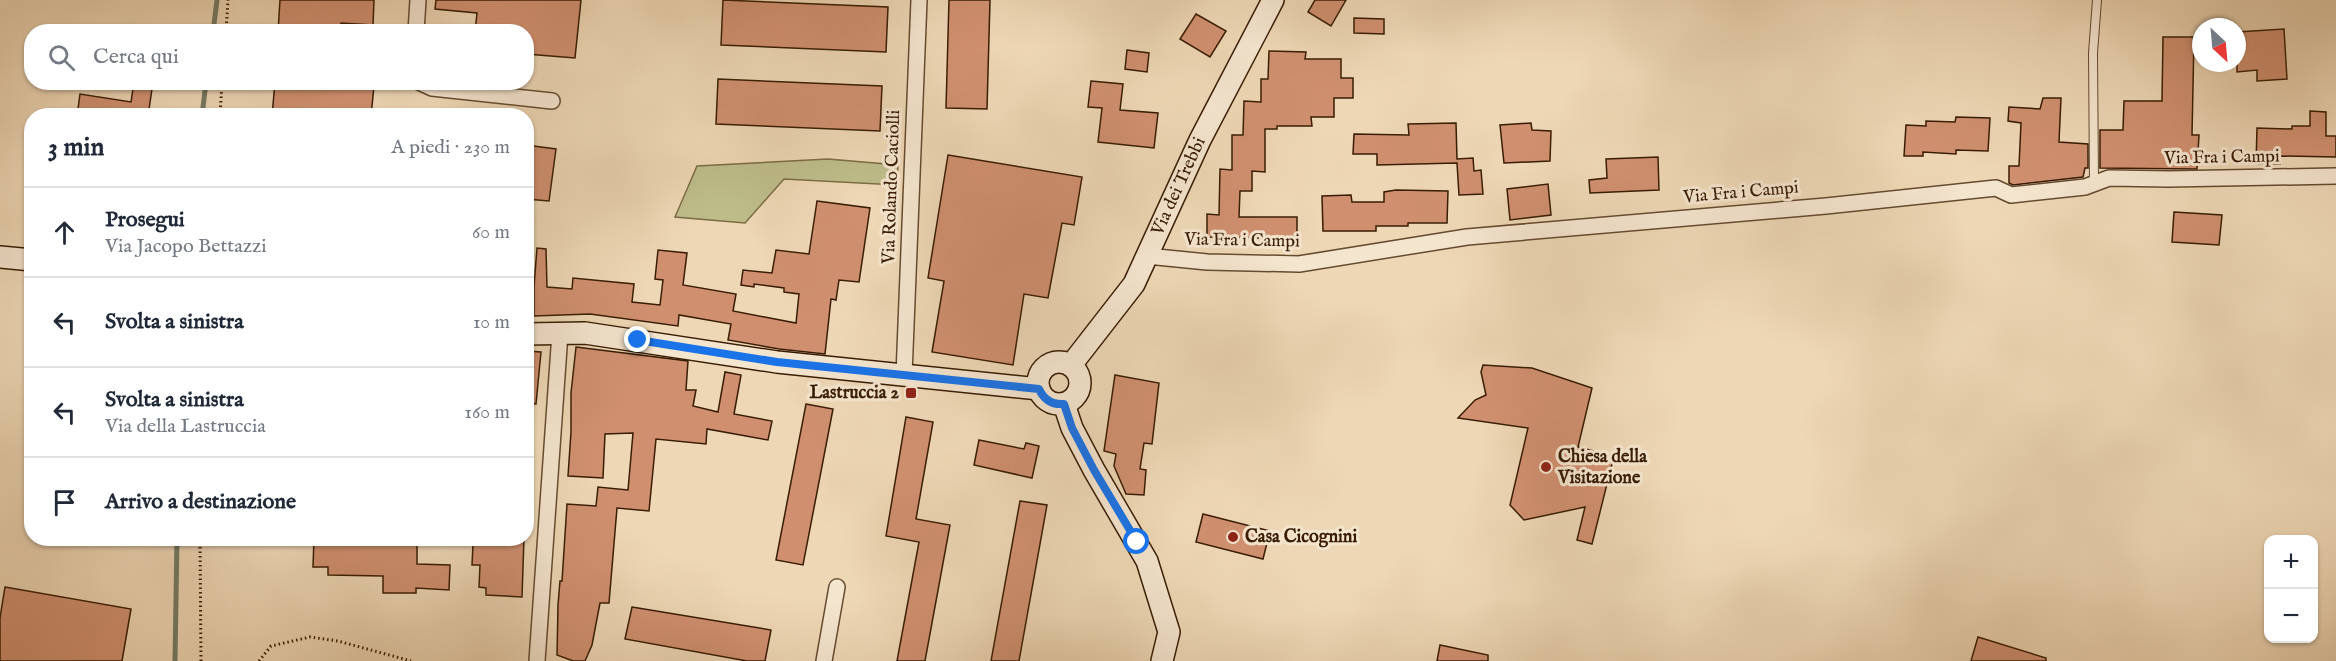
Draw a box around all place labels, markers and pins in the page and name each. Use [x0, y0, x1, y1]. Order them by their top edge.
place label: Lastruccia 2 [810, 382, 900, 405]
marker: Lastruccia 2 [904, 386, 918, 400]
place label: Chiesa della Visitazione [1557, 446, 1648, 490]
marker: Chiesa della Visitazione [1539, 460, 1553, 474]
place label: Casa Cicognini [1245, 526, 1357, 549]
marker: Casa Cicognini [1226, 530, 1240, 544]

